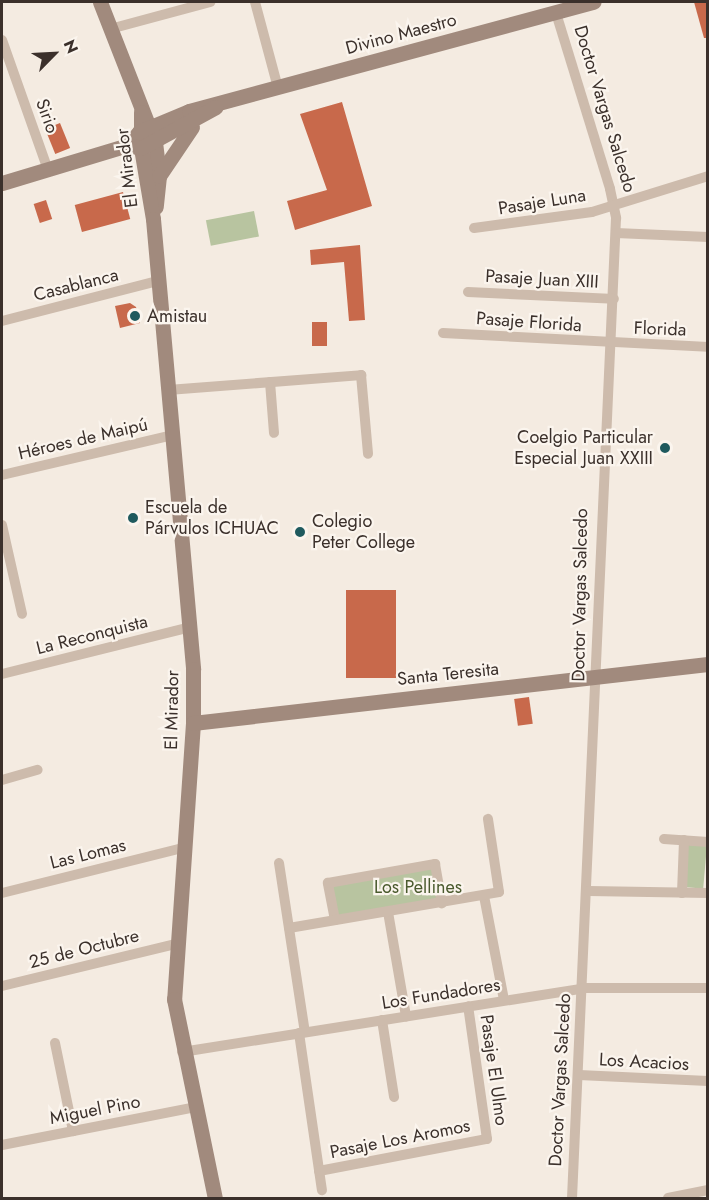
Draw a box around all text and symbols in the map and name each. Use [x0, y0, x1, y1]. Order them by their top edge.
street label: Divino Maestro [343, 9, 459, 59]
street label: Doctor Vargas Salcedo [569, 23, 641, 195]
north arrow [24, 24, 84, 84]
text: N [58, 36, 84, 57]
street label: Sirio [31, 96, 63, 136]
street label: El Mirador [111, 127, 143, 209]
street label: Pasaje Luna [497, 184, 587, 220]
street label: Casablanca [31, 264, 121, 306]
street label: Pasaje Juan XIII [485, 265, 599, 293]
place label: Amistau [147, 305, 207, 327]
street label: Pasaje Florida [475, 308, 583, 336]
marker: Amistau [128, 309, 142, 323]
street label: Florida [633, 317, 687, 341]
street label: Héroes de Maipú [16, 414, 150, 464]
place label: Coelgio Particular Especial Juan XXIII [514, 427, 653, 470]
marker: Coelgio Particular Especial Juan XXIII [658, 441, 672, 455]
place label: Escuela de Párvulos ICHUAC [145, 497, 279, 540]
street label: Doctor Vargas Salcedo [568, 508, 592, 682]
marker: Escuela de Párvulos ICHUAC [126, 511, 140, 525]
place label: Colegio Peter College [312, 511, 415, 554]
marker: Colegio Peter College [293, 525, 307, 539]
street label: La Reconquista [34, 611, 150, 659]
street label: Santa Teresita [396, 658, 500, 690]
street label: El Mirador [161, 670, 183, 750]
street label: Las Lomas [48, 834, 128, 874]
park label: Los Pellines [374, 876, 462, 898]
street label: 25 de Octubre [27, 925, 141, 973]
street label: Los Fundadores [380, 974, 502, 1014]
street label: Doctor Vargas Salcedo [545, 993, 575, 1167]
street label: Pasaje El Ulmo [476, 1013, 512, 1127]
street label: Los Acacios [598, 1049, 690, 1075]
street label: Miguel Pino [48, 1091, 142, 1129]
street label: Pasaje Los Aromos [328, 1115, 472, 1163]

